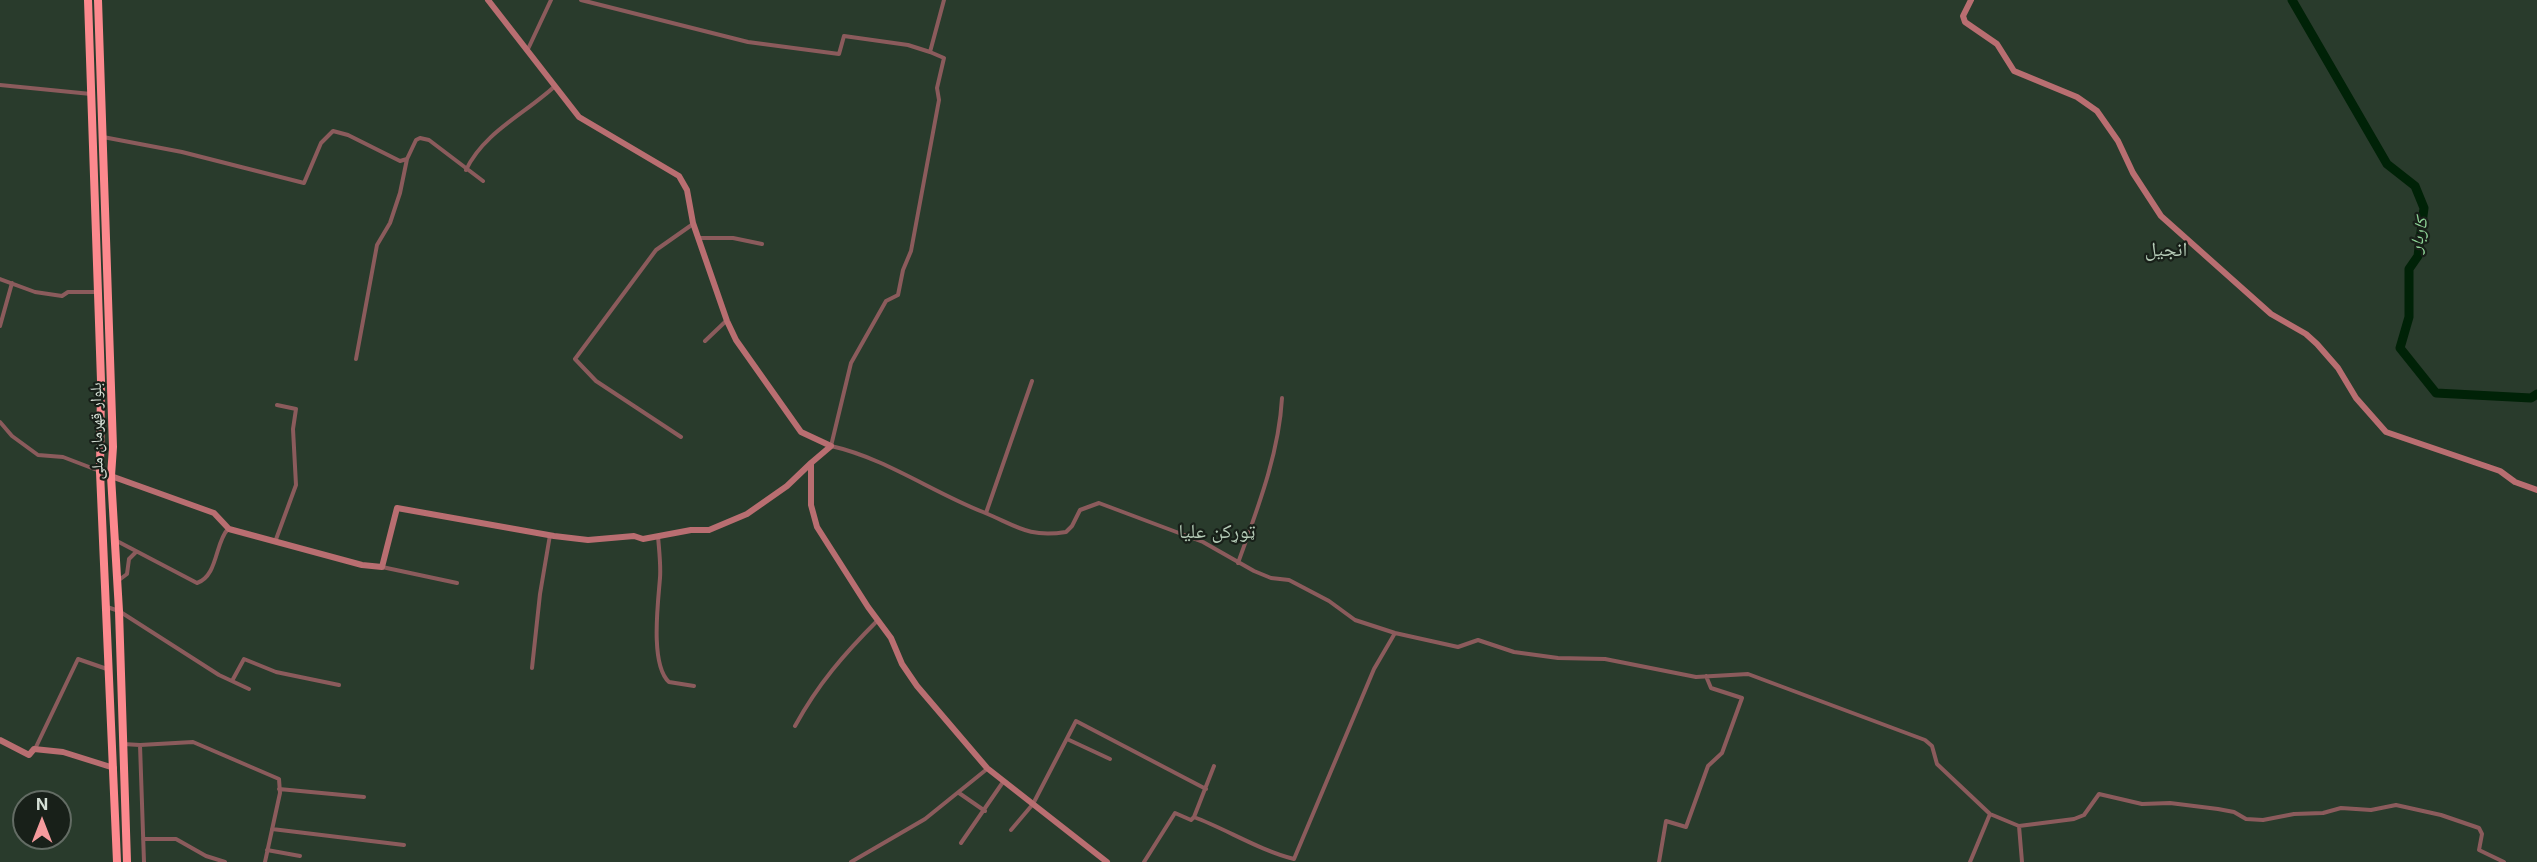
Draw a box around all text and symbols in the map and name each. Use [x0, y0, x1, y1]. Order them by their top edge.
water label: کاربار [2405, 216, 2433, 254]
district label: انجيل [2145, 238, 2187, 262]
street label: بلوار قهرمان ملی [87, 382, 107, 480]
district label: ټوړکن علیا [1179, 520, 1255, 544]
north arrow [12, 790, 72, 850]
text: N [36, 794, 48, 814]

